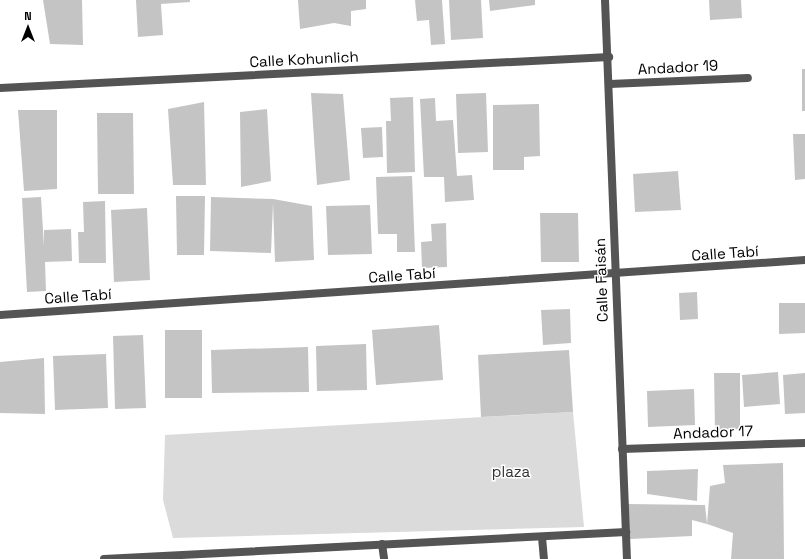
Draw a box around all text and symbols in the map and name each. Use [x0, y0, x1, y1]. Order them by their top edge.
north arrow [8, 8, 48, 48]
text: N [24, 9, 32, 23]
street label: Calle Kohunlich [249, 47, 359, 71]
street label: Andador 19 [637, 56, 719, 78]
street label: Calle Faisán [591, 238, 611, 322]
street label: Calle Tabí [691, 242, 759, 264]
street label: Calle Tabí [368, 264, 436, 286]
street label: Calle Tabí [44, 285, 112, 307]
street label: Andador 17 [673, 422, 753, 442]
park label: plaza [492, 463, 530, 481]

